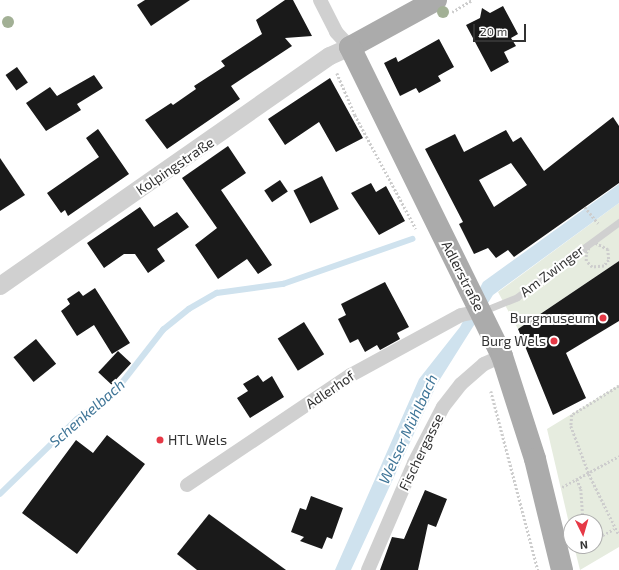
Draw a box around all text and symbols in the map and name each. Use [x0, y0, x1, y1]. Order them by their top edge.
scale bar [475, 16, 528, 42]
text: 20 m [480, 24, 507, 38]
street label: Kolpingstraße [133, 134, 217, 198]
street label: Adlerstraße [438, 238, 488, 314]
street label: Am Zwinger [517, 241, 587, 301]
place label: Burgmuseum [510, 310, 595, 326]
marker: Burgmuseum [598, 313, 608, 323]
place label: Burg Wels [481, 333, 546, 349]
marker: Burg Wels [549, 336, 559, 346]
street label: Adlerhof [302, 368, 358, 412]
water label: Welser Mühlbach [375, 371, 441, 487]
water label: Schenkelbach [45, 375, 129, 451]
street label: Fischergasse [395, 411, 447, 493]
place label: HTL Wels [168, 432, 228, 448]
marker: HTL Wels [155, 435, 165, 445]
north arrow [563, 514, 603, 554]
text: N [579, 539, 589, 552]

